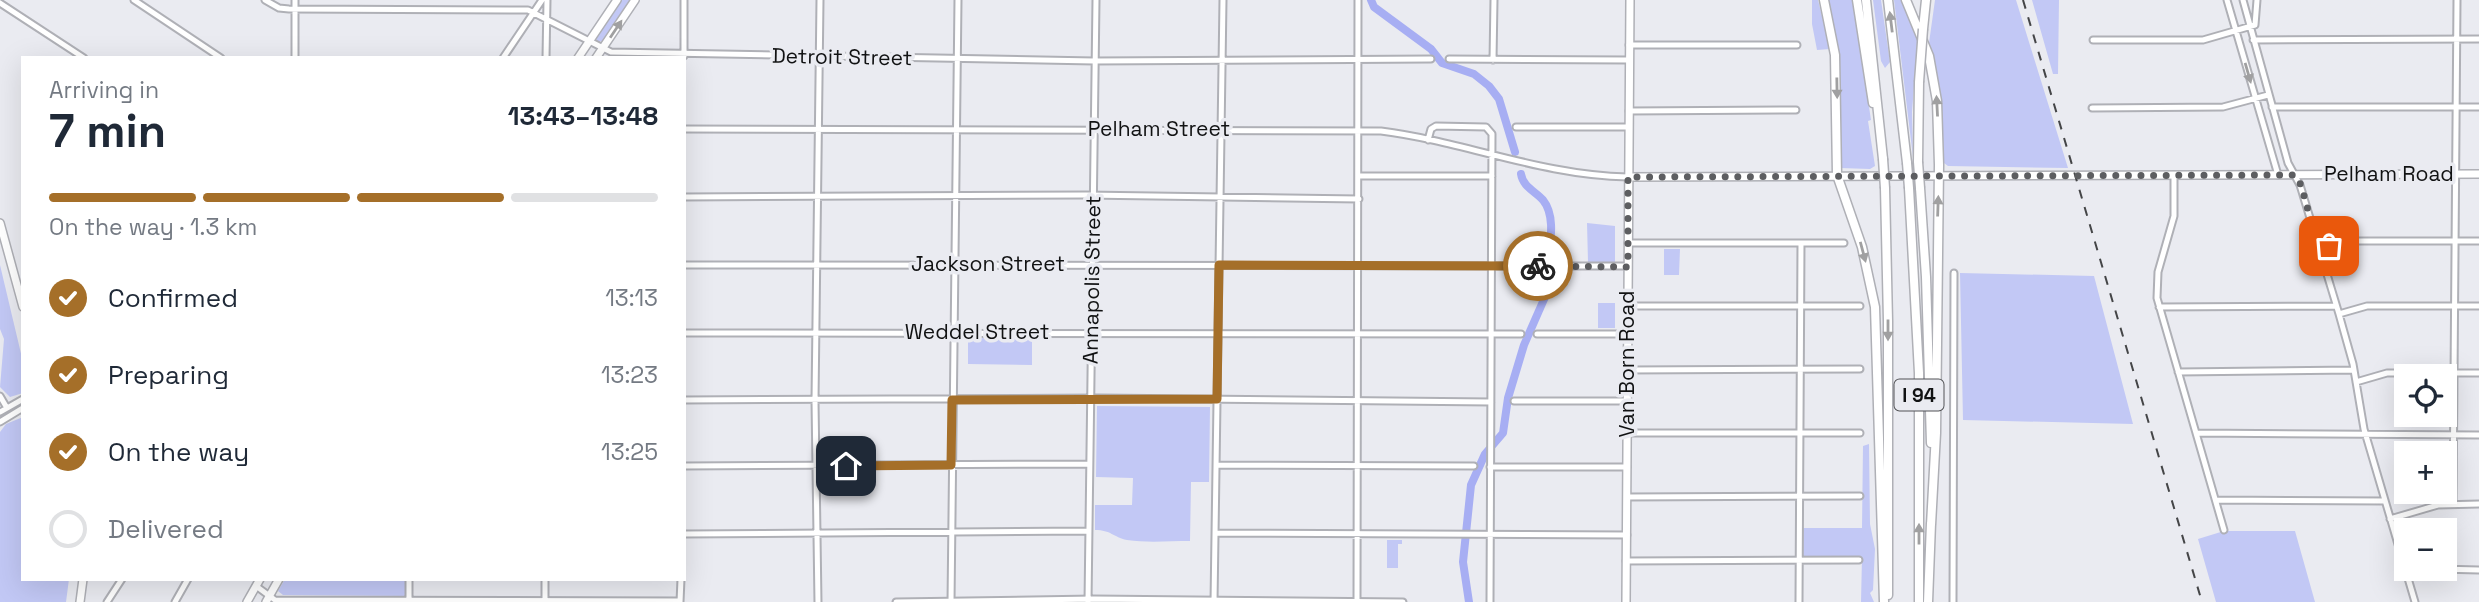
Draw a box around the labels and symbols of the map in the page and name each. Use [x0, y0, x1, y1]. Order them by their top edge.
one-way arrow [1885, 11, 1896, 33]
one-way arrow [609, 20, 623, 38]
street label: Detroit Street [772, 42, 912, 71]
one-way arrow [2244, 62, 2254, 83]
one-way arrow [1831, 77, 1843, 99]
one-way arrow [1931, 95, 1942, 117]
street label: Pelham Street [1088, 115, 1230, 142]
street label: Pelham Road [2324, 160, 2454, 187]
one-way arrow [1932, 194, 1944, 216]
street label: Annapolis Street [1077, 196, 1106, 364]
pin [2299, 216, 2359, 276]
courier [1503, 231, 1573, 301]
one-way arrow [1859, 242, 1869, 263]
street label: Jackson Street [911, 250, 1065, 277]
street label: Van Born Road [1613, 290, 1640, 438]
street label: Weddel Street [905, 318, 1049, 345]
one-way arrow [1882, 319, 1894, 341]
road number: I 94 [1895, 380, 1944, 410]
pin [816, 436, 876, 496]
one-way arrow [1913, 523, 1925, 545]

